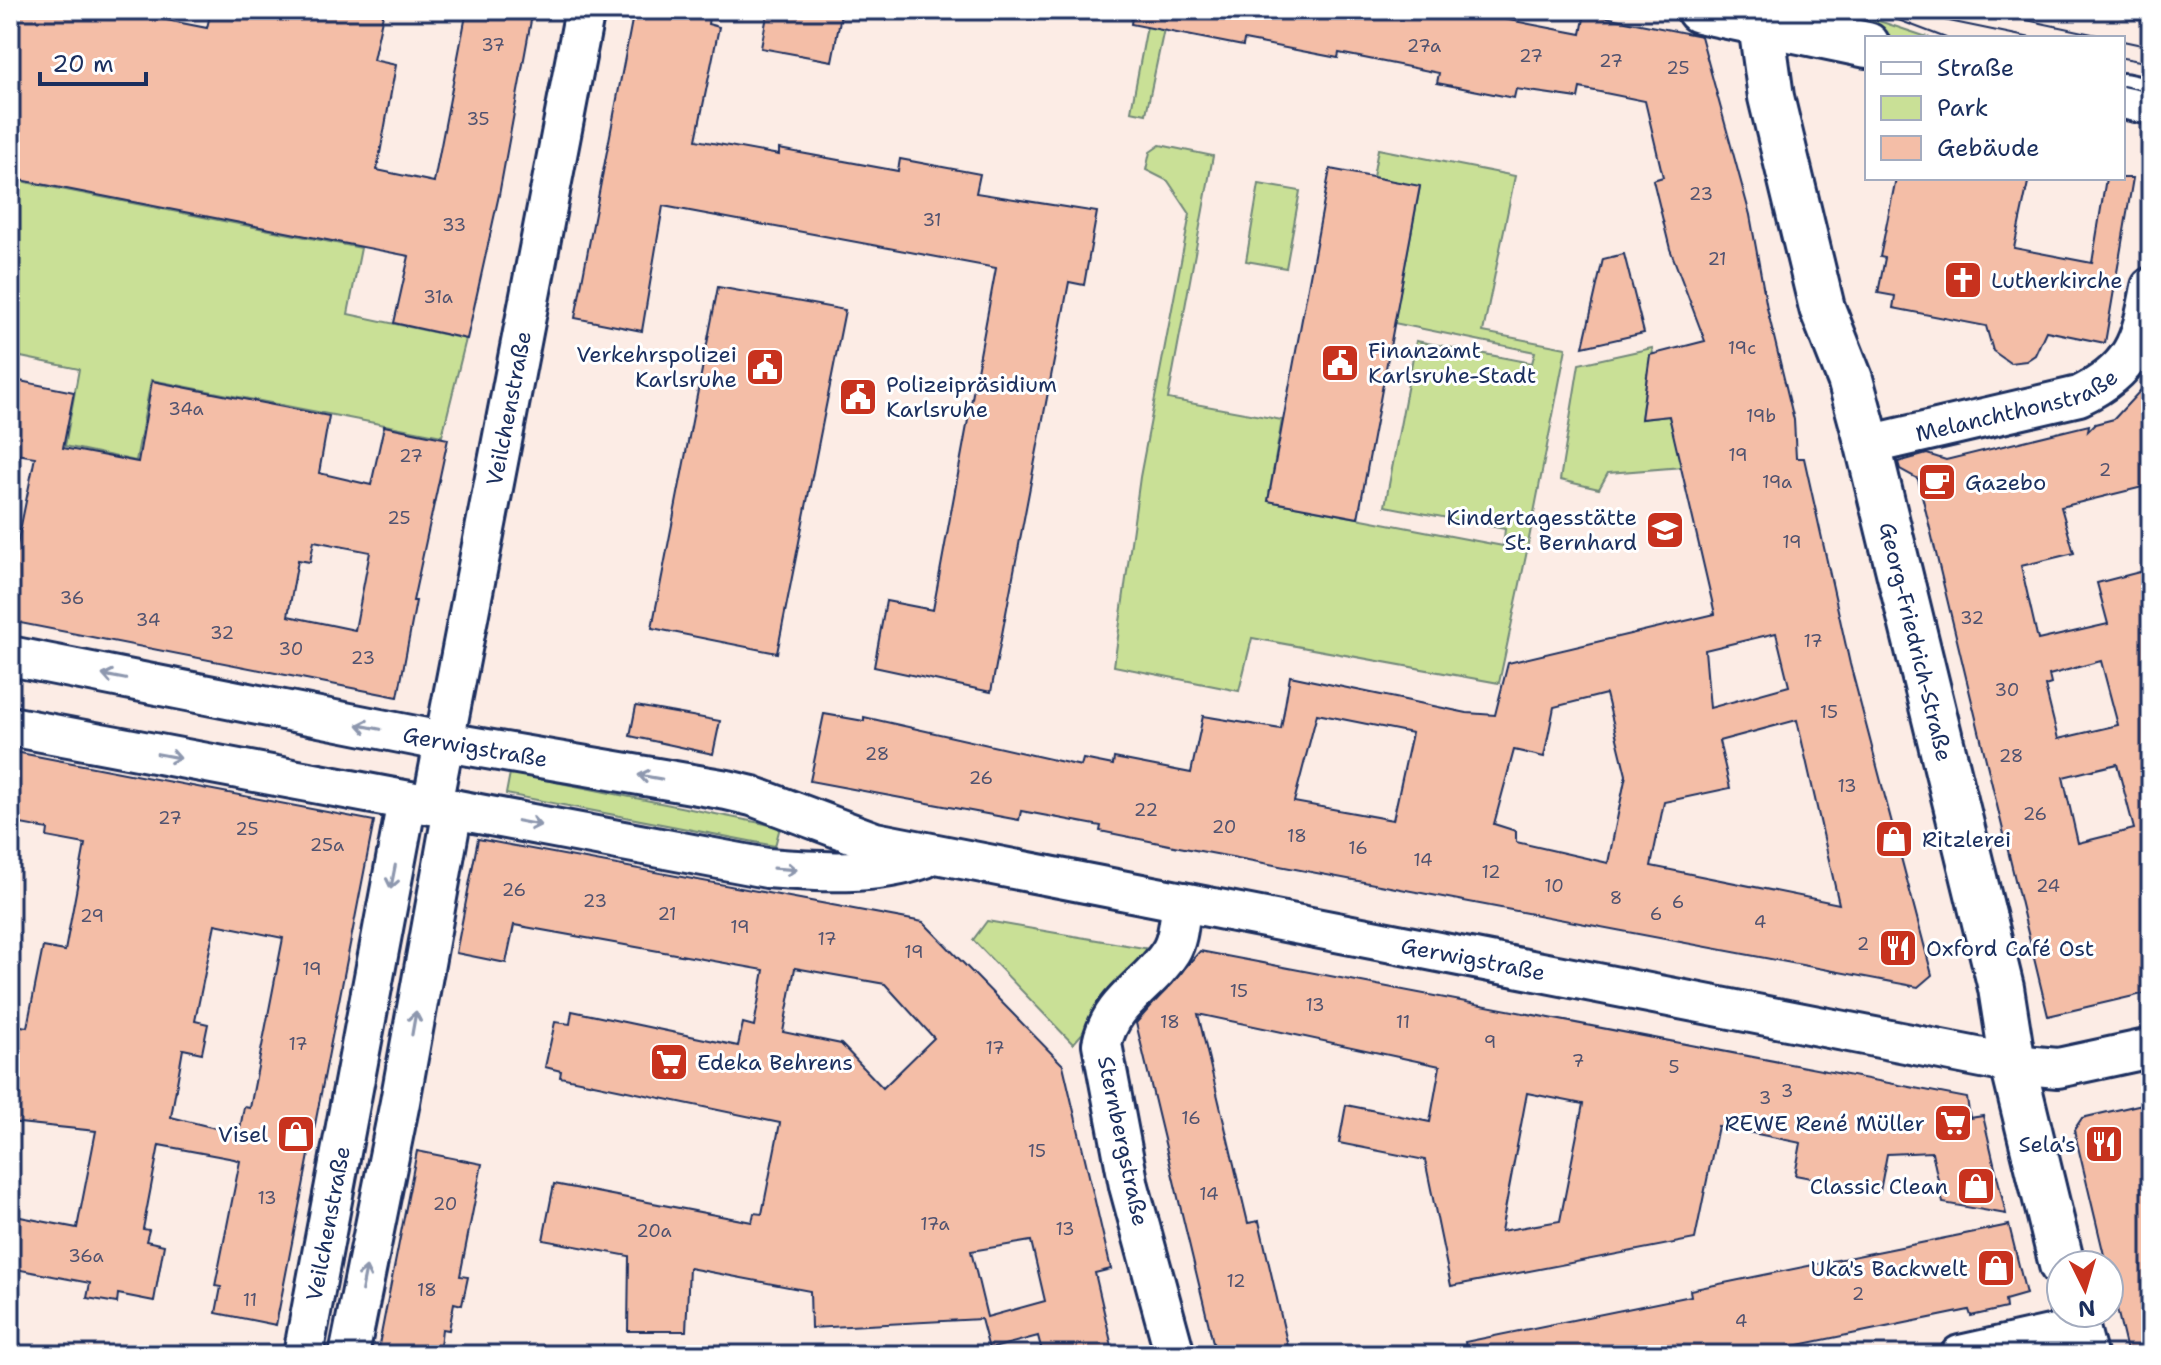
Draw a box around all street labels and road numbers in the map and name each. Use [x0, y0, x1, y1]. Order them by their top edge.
street label: Veilchenstraße [479, 328, 537, 488]
street label: Melanchthonstraße [1913, 362, 2124, 448]
street label: Georg-Friedrich-Straße [1873, 519, 1959, 764]
street label: Gerwigstraße [400, 719, 550, 774]
street label: Gerwigstraße [1399, 930, 1548, 987]
street label: Sternbergstraße [1091, 1053, 1155, 1229]
street label: Veilchenstraße [299, 1144, 356, 1303]

